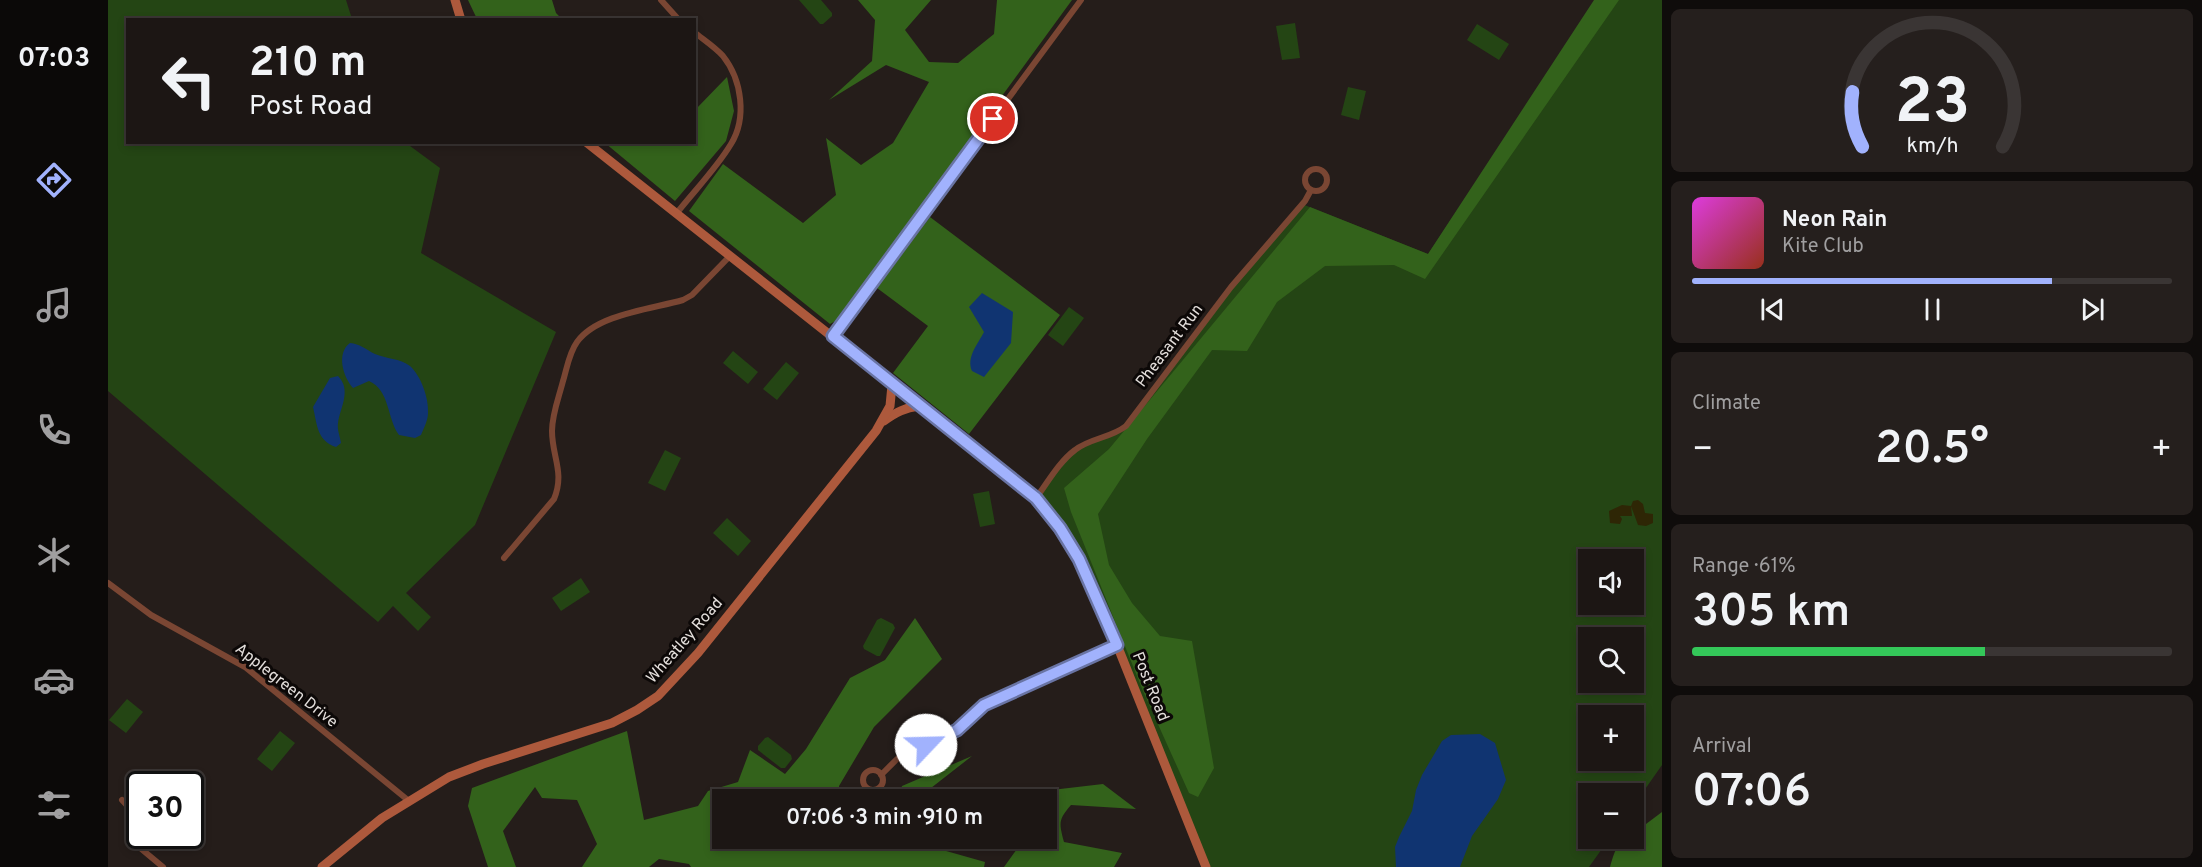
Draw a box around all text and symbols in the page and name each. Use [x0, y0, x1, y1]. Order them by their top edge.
text: 210 m [249, 38, 366, 91]
text: 07:03 [18, 42, 90, 76]
icon: left [150, 42, 228, 120]
text: 23 [1894, 66, 1970, 145]
text: Post Road [249, 90, 372, 124]
pin [967, 93, 1018, 144]
icon: arrive [976, 102, 1009, 135]
text: km/h [1906, 134, 1958, 161]
icon: directions [33, 159, 75, 201]
text: Neon Rain [1782, 207, 1887, 234]
text: Kite Club [1782, 234, 1864, 260]
icon: music [33, 284, 75, 326]
icon: previous [1756, 293, 1789, 326]
icon: pause [1916, 293, 1949, 326]
icon: next [2076, 293, 2109, 326]
street label: Pheasant Run [1132, 300, 1208, 392]
text: Climate [1692, 391, 1761, 417]
icon: phone [33, 409, 75, 451]
text: 20.5° [1875, 422, 1989, 479]
text: − [1692, 430, 1713, 472]
text: + [2151, 430, 2172, 472]
icon: climate [33, 534, 75, 576]
map controls [1578, 549, 1644, 849]
button: sound [1578, 549, 1644, 615]
text: Range · 61% [1692, 554, 1796, 580]
text: 305 km [1692, 585, 1850, 642]
street label: Wheatley Road [642, 594, 728, 688]
button: search [1578, 627, 1644, 693]
street label: Applegreen Drive [231, 640, 341, 732]
street label: Post Road [1127, 649, 1173, 725]
icon: car [33, 659, 75, 701]
button: + [1578, 705, 1644, 771]
position arrow [894, 713, 958, 777]
text: Arrival [1692, 734, 1752, 760]
text: 07:06 [1692, 765, 1811, 822]
speed limit sign: 30 [126, 771, 204, 849]
button: − [1578, 783, 1644, 849]
icon: filters [33, 784, 75, 826]
text: 07:06 · 3 min · 910 m [786, 805, 983, 832]

